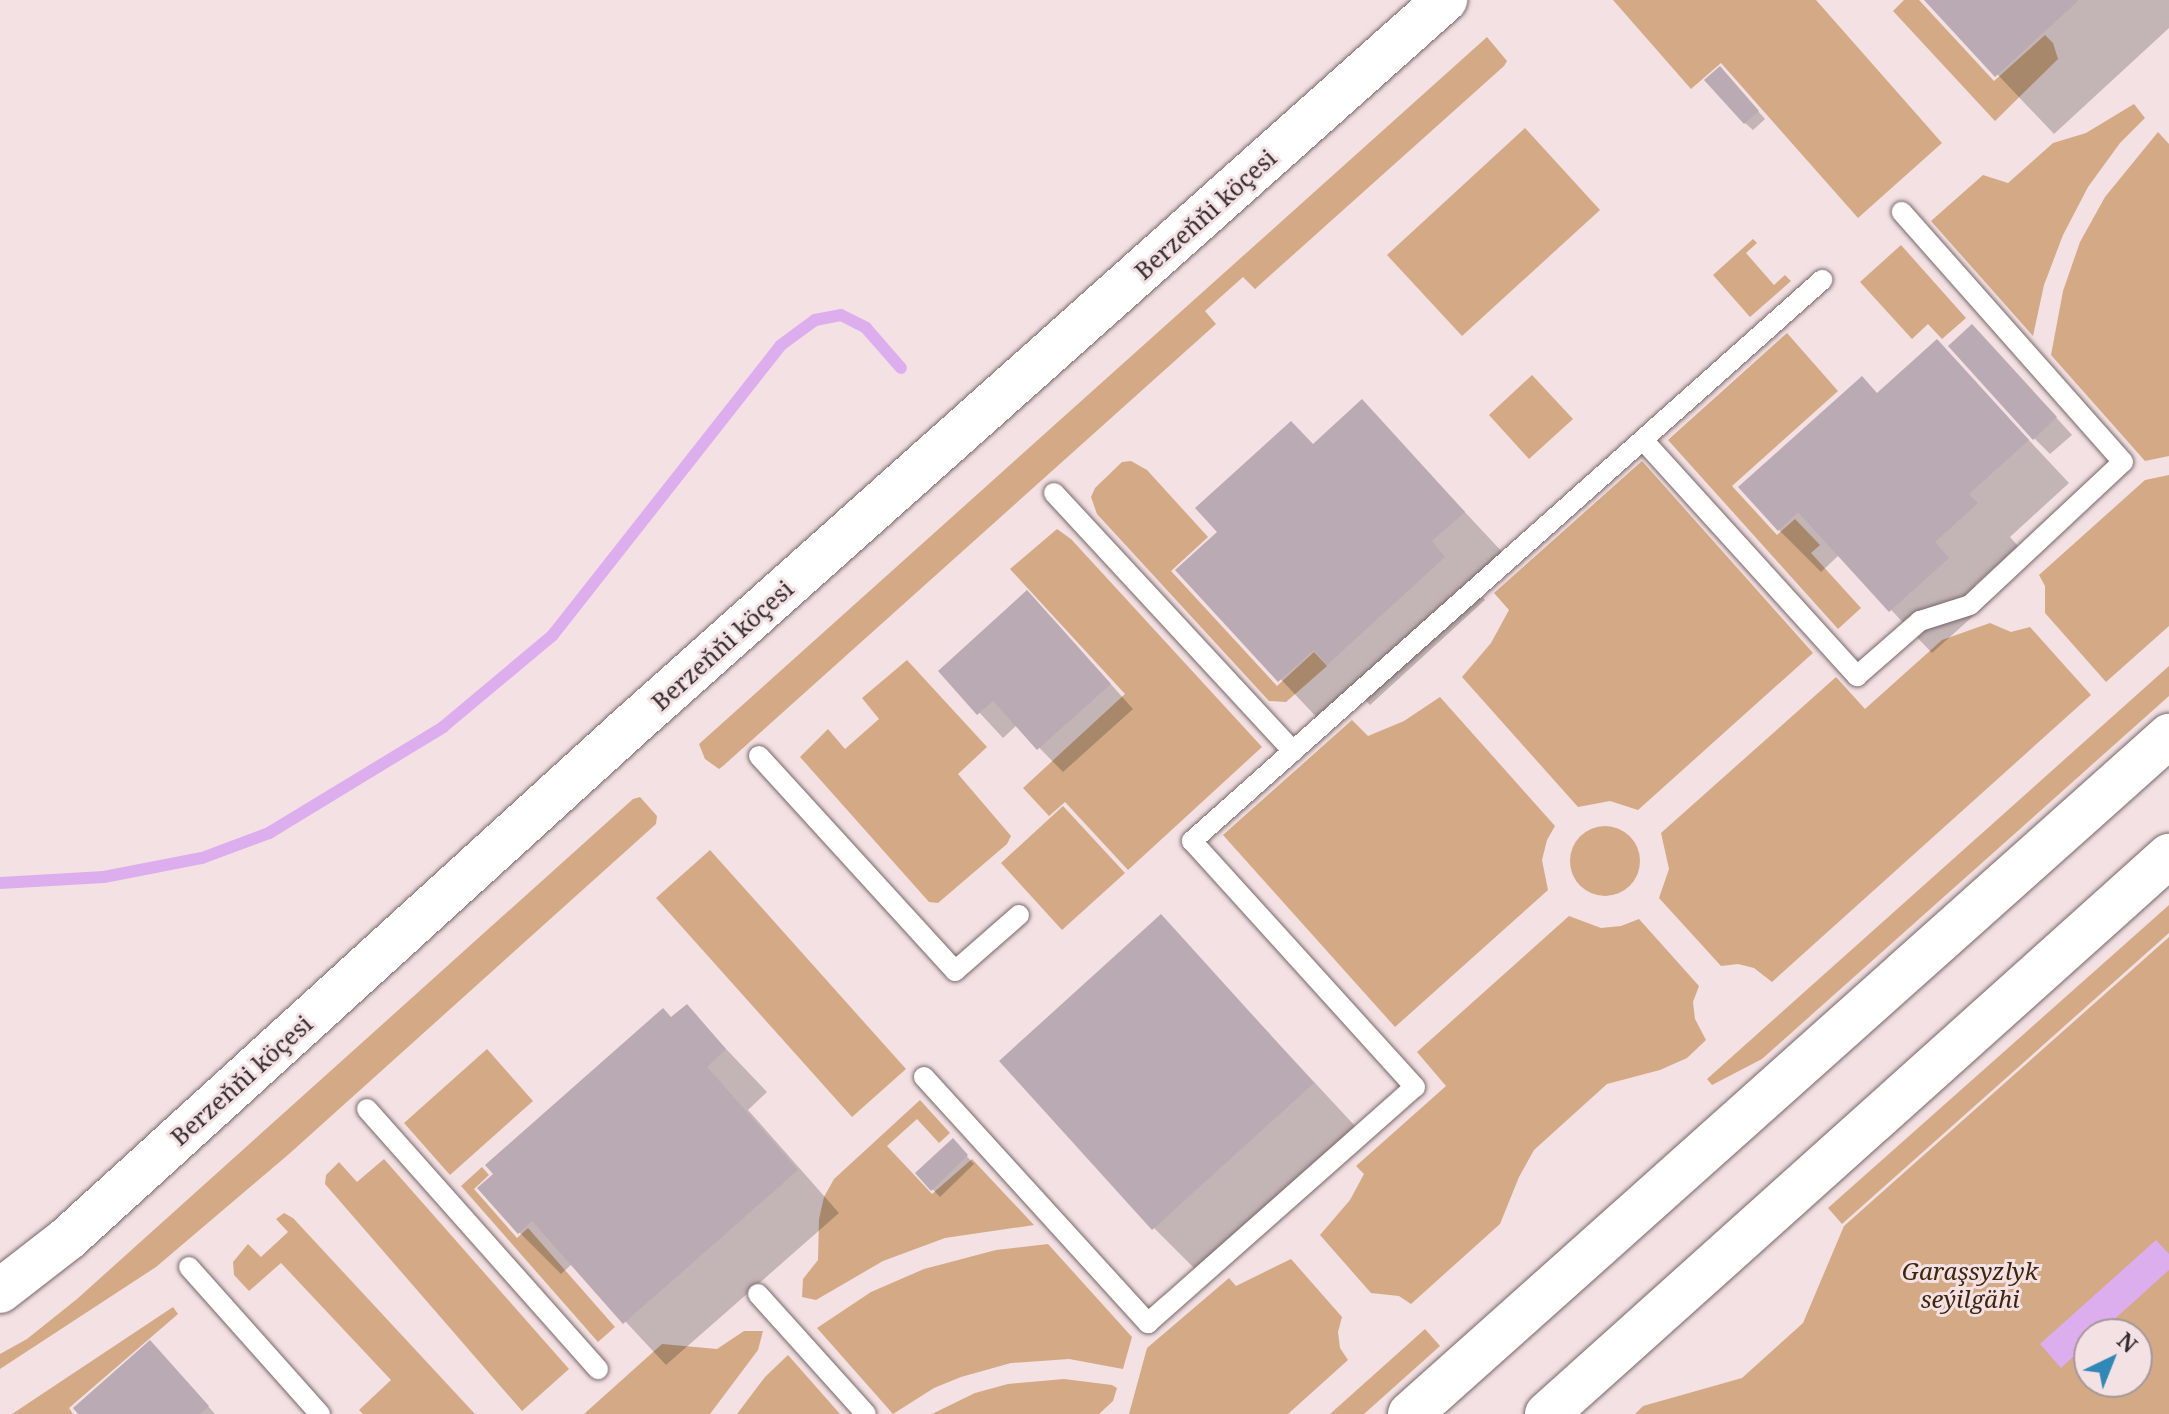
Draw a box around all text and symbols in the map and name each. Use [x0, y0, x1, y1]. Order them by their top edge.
street label: Berzeňňi köçesi [1128, 143, 1282, 285]
street label: Berzeňňi köçesi [645, 574, 799, 716]
street label: Berzeňňi köçesi [164, 1009, 318, 1151]
park label: Garaşsyzlyk seýilgähi [1902, 1257, 2038, 1313]
north arrow [2073, 1318, 2153, 1398]
text: N [2111, 1325, 2145, 1359]

